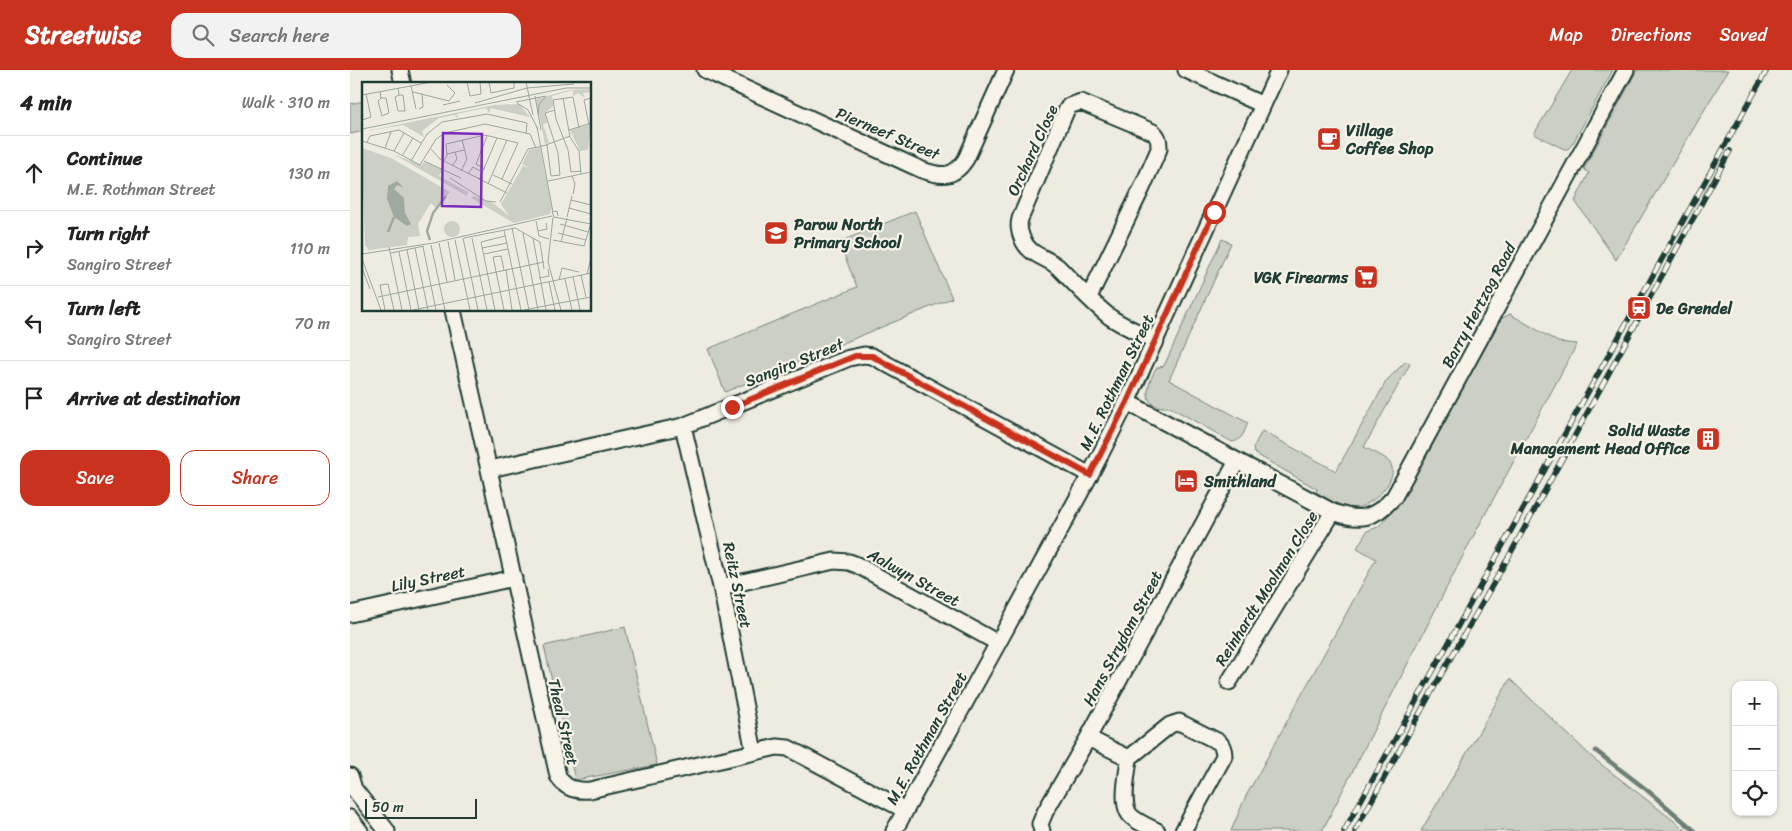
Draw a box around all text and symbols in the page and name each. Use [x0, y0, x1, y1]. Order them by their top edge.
search box [171, 13, 521, 58]
text: Streetwise [25, 14, 141, 56]
text: Search here [229, 19, 329, 52]
text: Map [1550, 19, 1583, 51]
text: Directions [1611, 19, 1692, 51]
text: Saved [1720, 19, 1767, 51]
icon: search [189, 21, 217, 49]
inset map [362, 82, 591, 311]
text: 4 min [20, 84, 72, 122]
text: Walk · 310 m [242, 88, 330, 117]
street label: Pierneef Street [831, 99, 945, 169]
street label: Orchard Close [999, 99, 1066, 201]
place label: Village Coffee Shop [1345, 116, 1434, 163]
cafe icon: Village Coffee Shop [1316, 126, 1342, 152]
text: Continue [67, 142, 143, 175]
icon: ahead [20, 159, 48, 187]
text: 130 m [288, 159, 330, 188]
text: M.E. Rothman Street [67, 175, 216, 204]
route start [1203, 201, 1226, 224]
place label: Parow North Primary School [794, 210, 903, 257]
text: Turn right [67, 217, 149, 250]
school or university icon: Parow North Primary School [763, 220, 789, 246]
icon: right [20, 234, 48, 262]
text: 110 m [290, 234, 330, 263]
street label: Barry Hertzog Road [1433, 236, 1525, 373]
text: Sangiro Street [67, 250, 171, 279]
place label: VGK Firearms [1254, 263, 1349, 292]
supermarket icon: VGK Firearms [1353, 264, 1379, 290]
text: Turn left [67, 292, 140, 325]
place label: De Grendel [1656, 294, 1733, 323]
station icon: De Grendel [1626, 295, 1652, 321]
icon: left [20, 309, 48, 337]
text: 70 m [294, 309, 330, 338]
street label: M.E. Rothman Street [1071, 309, 1162, 455]
text: Sangiro Street [67, 325, 171, 354]
street label: Sangiro Street [740, 329, 848, 395]
text: Arrive at destination [67, 382, 240, 415]
icon: arrive [20, 384, 48, 412]
route end [721, 396, 744, 419]
place label: Solid Waste Management Head Office [1510, 416, 1691, 463]
building icon: Solid Waste Management Head Office [1695, 426, 1721, 452]
button: Save [20, 450, 170, 506]
button: Share [180, 450, 330, 506]
place label: Smithland [1203, 467, 1277, 496]
hotel icon: Smithland [1173, 468, 1199, 494]
street label: Reinhardt Moolman Close [1207, 505, 1326, 672]
street label: Reitz Street [714, 539, 761, 631]
street label: Aalwyn Street [861, 540, 965, 615]
street label: Lily Street [388, 556, 468, 601]
street label: Hans Strydom Street [1074, 565, 1171, 711]
street label: M.E. Rothman Street [878, 666, 975, 810]
street label: Theal Street [539, 676, 588, 768]
map controls [1732, 681, 1777, 816]
button: + [1732, 681, 1777, 726]
button: − [1732, 726, 1777, 771]
button: locate [1732, 771, 1777, 816]
text: 50 m [372, 795, 404, 820]
scale bar [365, 796, 478, 819]

